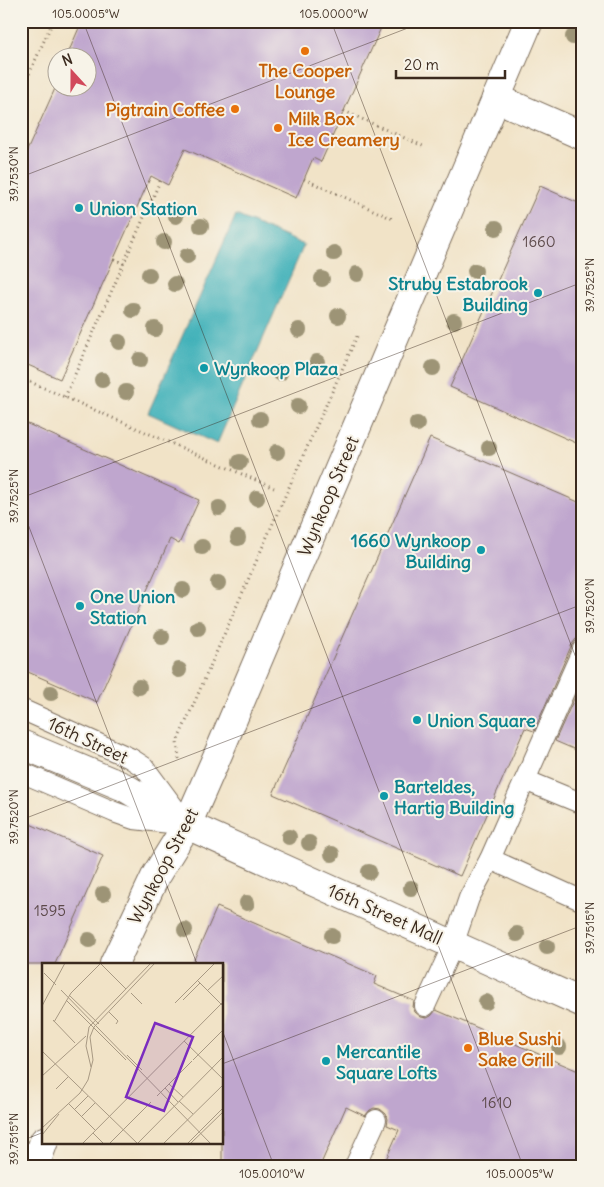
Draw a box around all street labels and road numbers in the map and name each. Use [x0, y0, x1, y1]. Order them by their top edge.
street label: Wynkoop Street [292, 432, 364, 560]
street label: 16th Street [44, 711, 132, 769]
street label: Wynkoop Street [123, 804, 203, 928]
street label: 16th Street Mall [324, 878, 446, 950]

